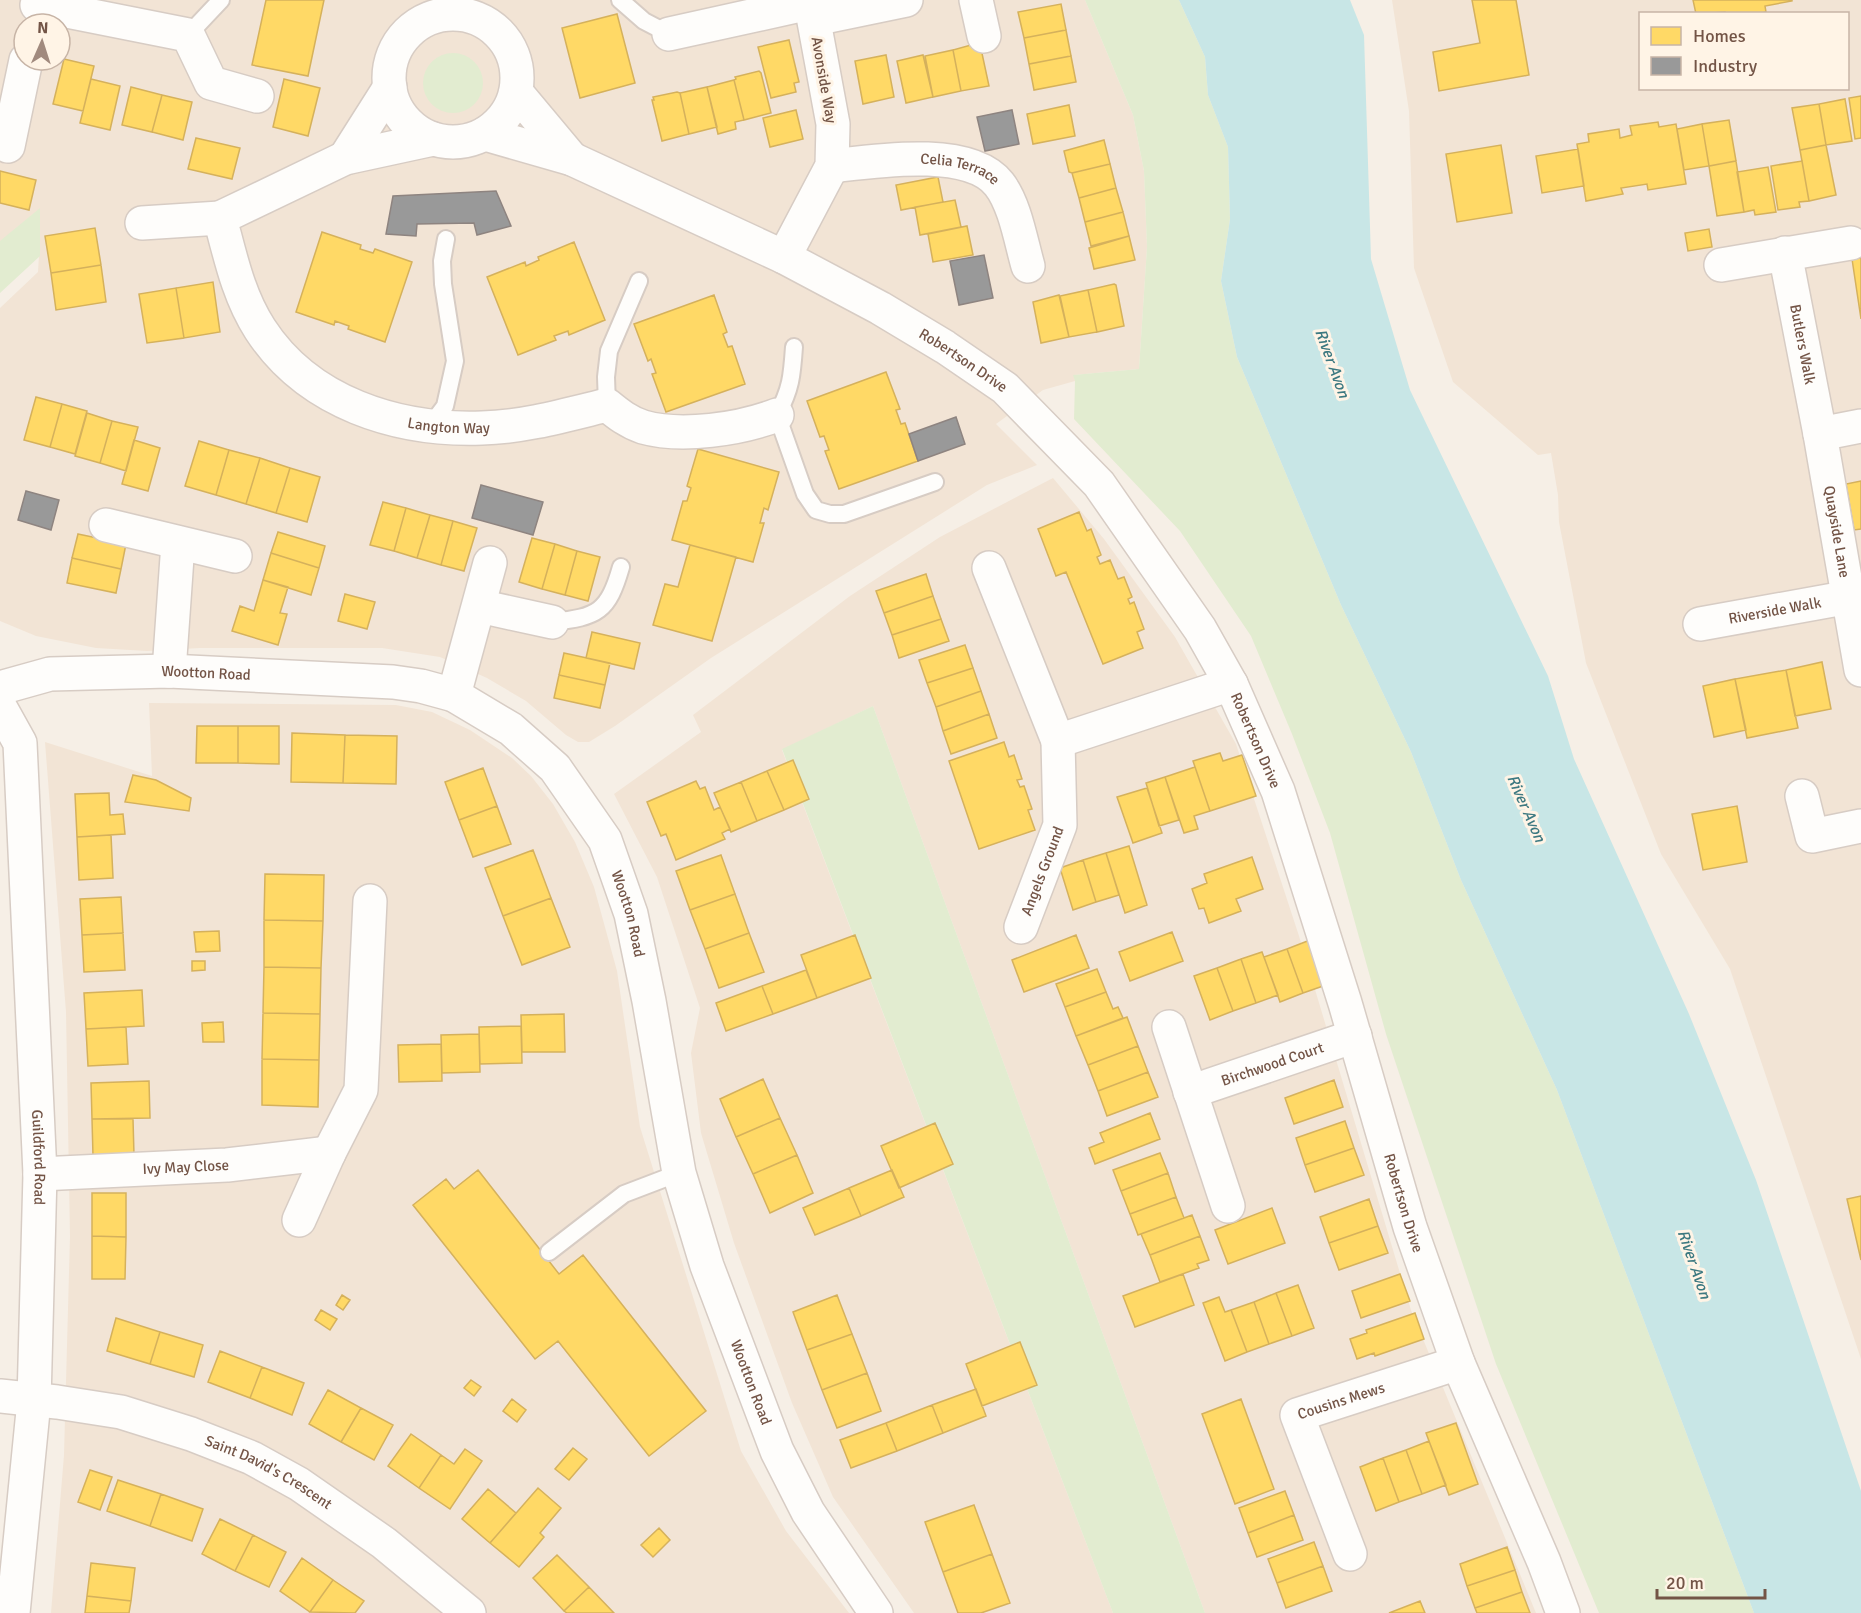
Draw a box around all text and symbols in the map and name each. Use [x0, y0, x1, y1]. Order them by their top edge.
north arrow [12, 12, 72, 72]
legend [1639, 12, 1849, 90]
text: N [37, 18, 49, 38]
text: Homes [1693, 25, 1746, 47]
street label: Avonside Way [808, 35, 840, 125]
text: Industry [1693, 55, 1758, 77]
street label: Celia Terrace [920, 150, 1004, 188]
street label: Butlers Walk [1786, 303, 1819, 386]
street label: Robertson Drive [916, 324, 1011, 396]
water label: River Avon [1310, 326, 1354, 402]
street label: Langton Way [406, 414, 490, 437]
street label: Quayside Lane [1820, 484, 1854, 579]
street label: Riverside Walk [1727, 593, 1823, 628]
street label: Wootton Road [161, 662, 251, 684]
street label: Robertson Drive [1227, 690, 1285, 791]
water label: River Avon [1502, 771, 1550, 846]
street label: Angels Ground [1017, 824, 1068, 918]
street label: Wootton Road [607, 868, 649, 959]
street label: Birchwood Court [1219, 1038, 1326, 1090]
street label: Guildford Road [28, 1109, 49, 1205]
street label: Robertson Drive [1380, 1151, 1427, 1255]
street label: Ivy May Close [142, 1156, 230, 1178]
water label: River Avon [1673, 1227, 1716, 1303]
street label: Wootton Road [727, 1337, 775, 1427]
street label: Cousins Mews [1295, 1378, 1387, 1423]
street label: Saint David's Crescent [202, 1431, 335, 1513]
scale bar [1657, 1562, 1765, 1600]
text: 20 m [1666, 1572, 1704, 1594]

